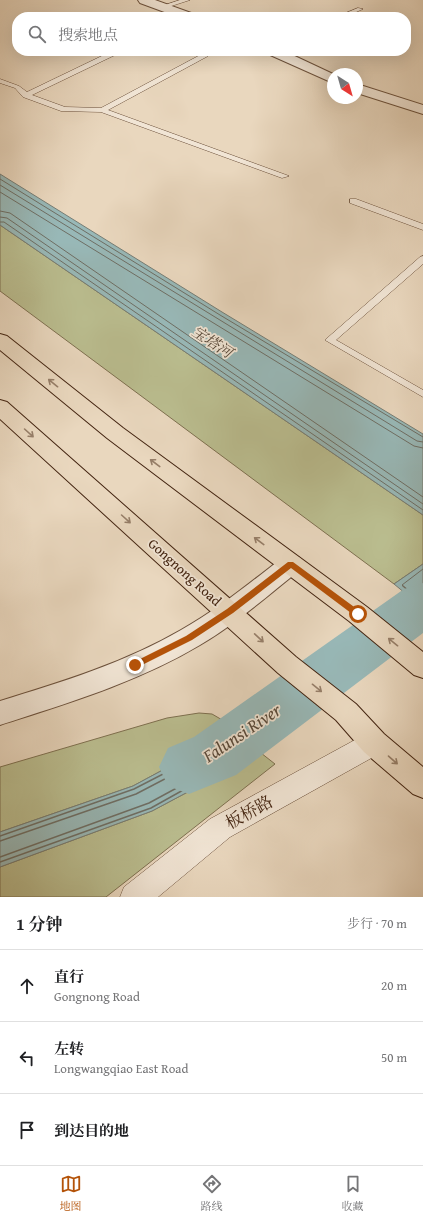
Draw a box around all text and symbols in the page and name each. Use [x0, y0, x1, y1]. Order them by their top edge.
search box [12, 12, 411, 56]
icon: search [26, 23, 48, 45]
text: 搜索地点 [58, 24, 118, 45]
north arrow [327, 68, 363, 104]
water label: 宝塔河 [188, 321, 239, 364]
one-way arrow [48, 378, 59, 387]
one-way arrow [24, 428, 34, 438]
one-way arrow [150, 459, 161, 467]
one-way arrow [121, 515, 132, 524]
street label: Gongnong Road [144, 534, 226, 611]
one-way arrow [254, 537, 265, 545]
route start [349, 605, 367, 623]
one-way arrow [254, 633, 264, 643]
one-way arrow [387, 638, 398, 647]
route end [126, 656, 144, 674]
one-way arrow [311, 684, 322, 693]
water label: Falunsi River [196, 696, 287, 769]
one-way arrow [388, 755, 399, 764]
street label: 板桥路 [220, 788, 277, 835]
text: 1 分钟 [16, 911, 63, 936]
text: 步行 · 70 m [347, 914, 407, 933]
text: 直行 [54, 966, 84, 987]
icon: ahead [16, 975, 38, 997]
text: 20 m [381, 976, 407, 995]
text: Gongnong Road [54, 987, 140, 1006]
text: 左转 [54, 1038, 84, 1059]
icon: left [16, 1047, 38, 1069]
text: 50 m [381, 1048, 407, 1067]
text: Longwangqiao East Road [54, 1059, 188, 1078]
icon: arrive [16, 1119, 38, 1141]
text: 到达目的地 [54, 1120, 129, 1141]
tab: 地图 [60, 1173, 82, 1214]
tab: 路线 [201, 1173, 223, 1214]
tab: 收藏 [342, 1173, 364, 1214]

